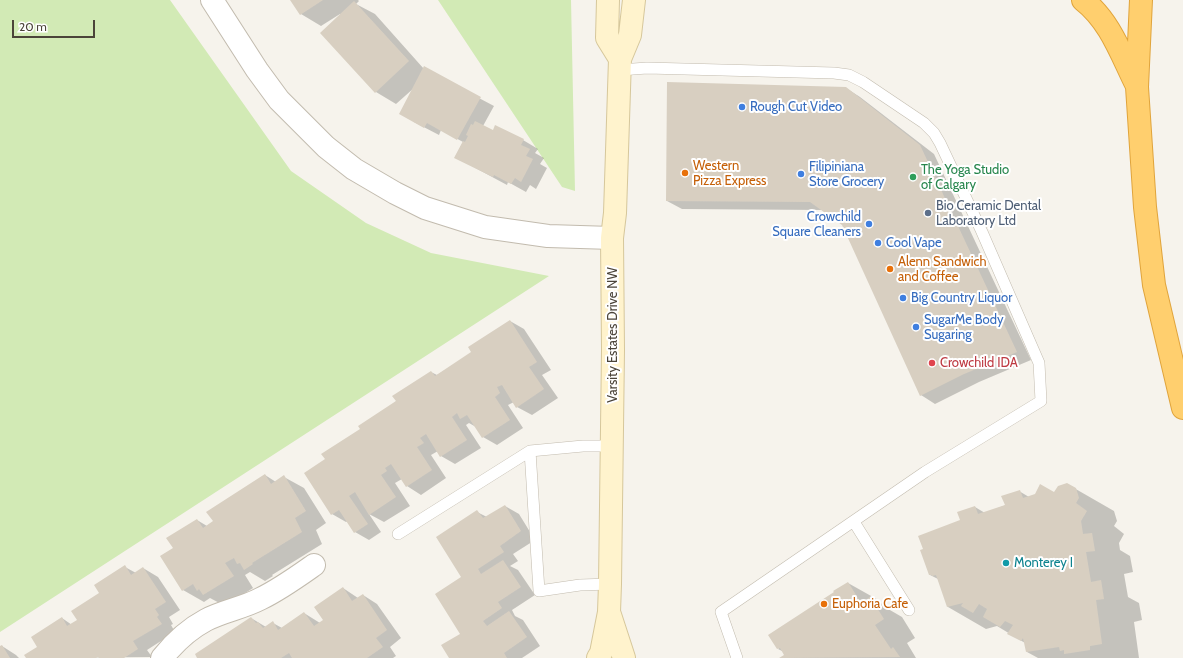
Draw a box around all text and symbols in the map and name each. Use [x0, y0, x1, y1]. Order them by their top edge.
scale bar [14, 12, 97, 38]
text: 20 m [19, 19, 47, 34]
place label: Rough Cut Video [750, 99, 842, 115]
marker: Rough Cut Video [737, 102, 747, 112]
place label: Western Pizza Express [693, 158, 766, 189]
place label: Filipiniana Store Grocery [809, 159, 884, 190]
place label: The Yoga Studio of Calgary [921, 162, 1009, 193]
marker: Western Pizza Express [680, 168, 690, 178]
marker: Filipiniana Store Grocery [796, 169, 806, 179]
marker: The Yoga Studio of Calgary [908, 172, 918, 182]
place label: Bio Ceramic Dental Laboratory Ltd [936, 198, 1041, 229]
marker: Bio Ceramic Dental Laboratory Ltd [923, 208, 933, 218]
place label: Crowchild Square Cleaners [772, 209, 861, 240]
marker: Crowchild Square Cleaners [864, 219, 874, 229]
place label: Cool Vape [886, 235, 942, 251]
marker: Cool Vape [873, 238, 883, 248]
place label: Alenn Sandwich and Coffee [898, 254, 986, 285]
marker: Alenn Sandwich and Coffee [885, 264, 895, 274]
street label: Varsity Estates Drive NW [605, 267, 621, 403]
place label: Big Country Liquor [911, 290, 1012, 306]
marker: Big Country Liquor [898, 293, 908, 303]
place label: SugarMe Body Sugaring [924, 312, 1003, 343]
marker: SugarMe Body Sugaring [911, 322, 921, 332]
place label: Crowchild IDA [940, 355, 1018, 371]
marker: Crowchild IDA [927, 358, 937, 368]
place label: Monterey I [1014, 555, 1073, 571]
marker: Monterey I [1001, 558, 1011, 568]
place label: Euphoria Cafe [832, 596, 908, 612]
marker: Euphoria Cafe [819, 599, 829, 609]

